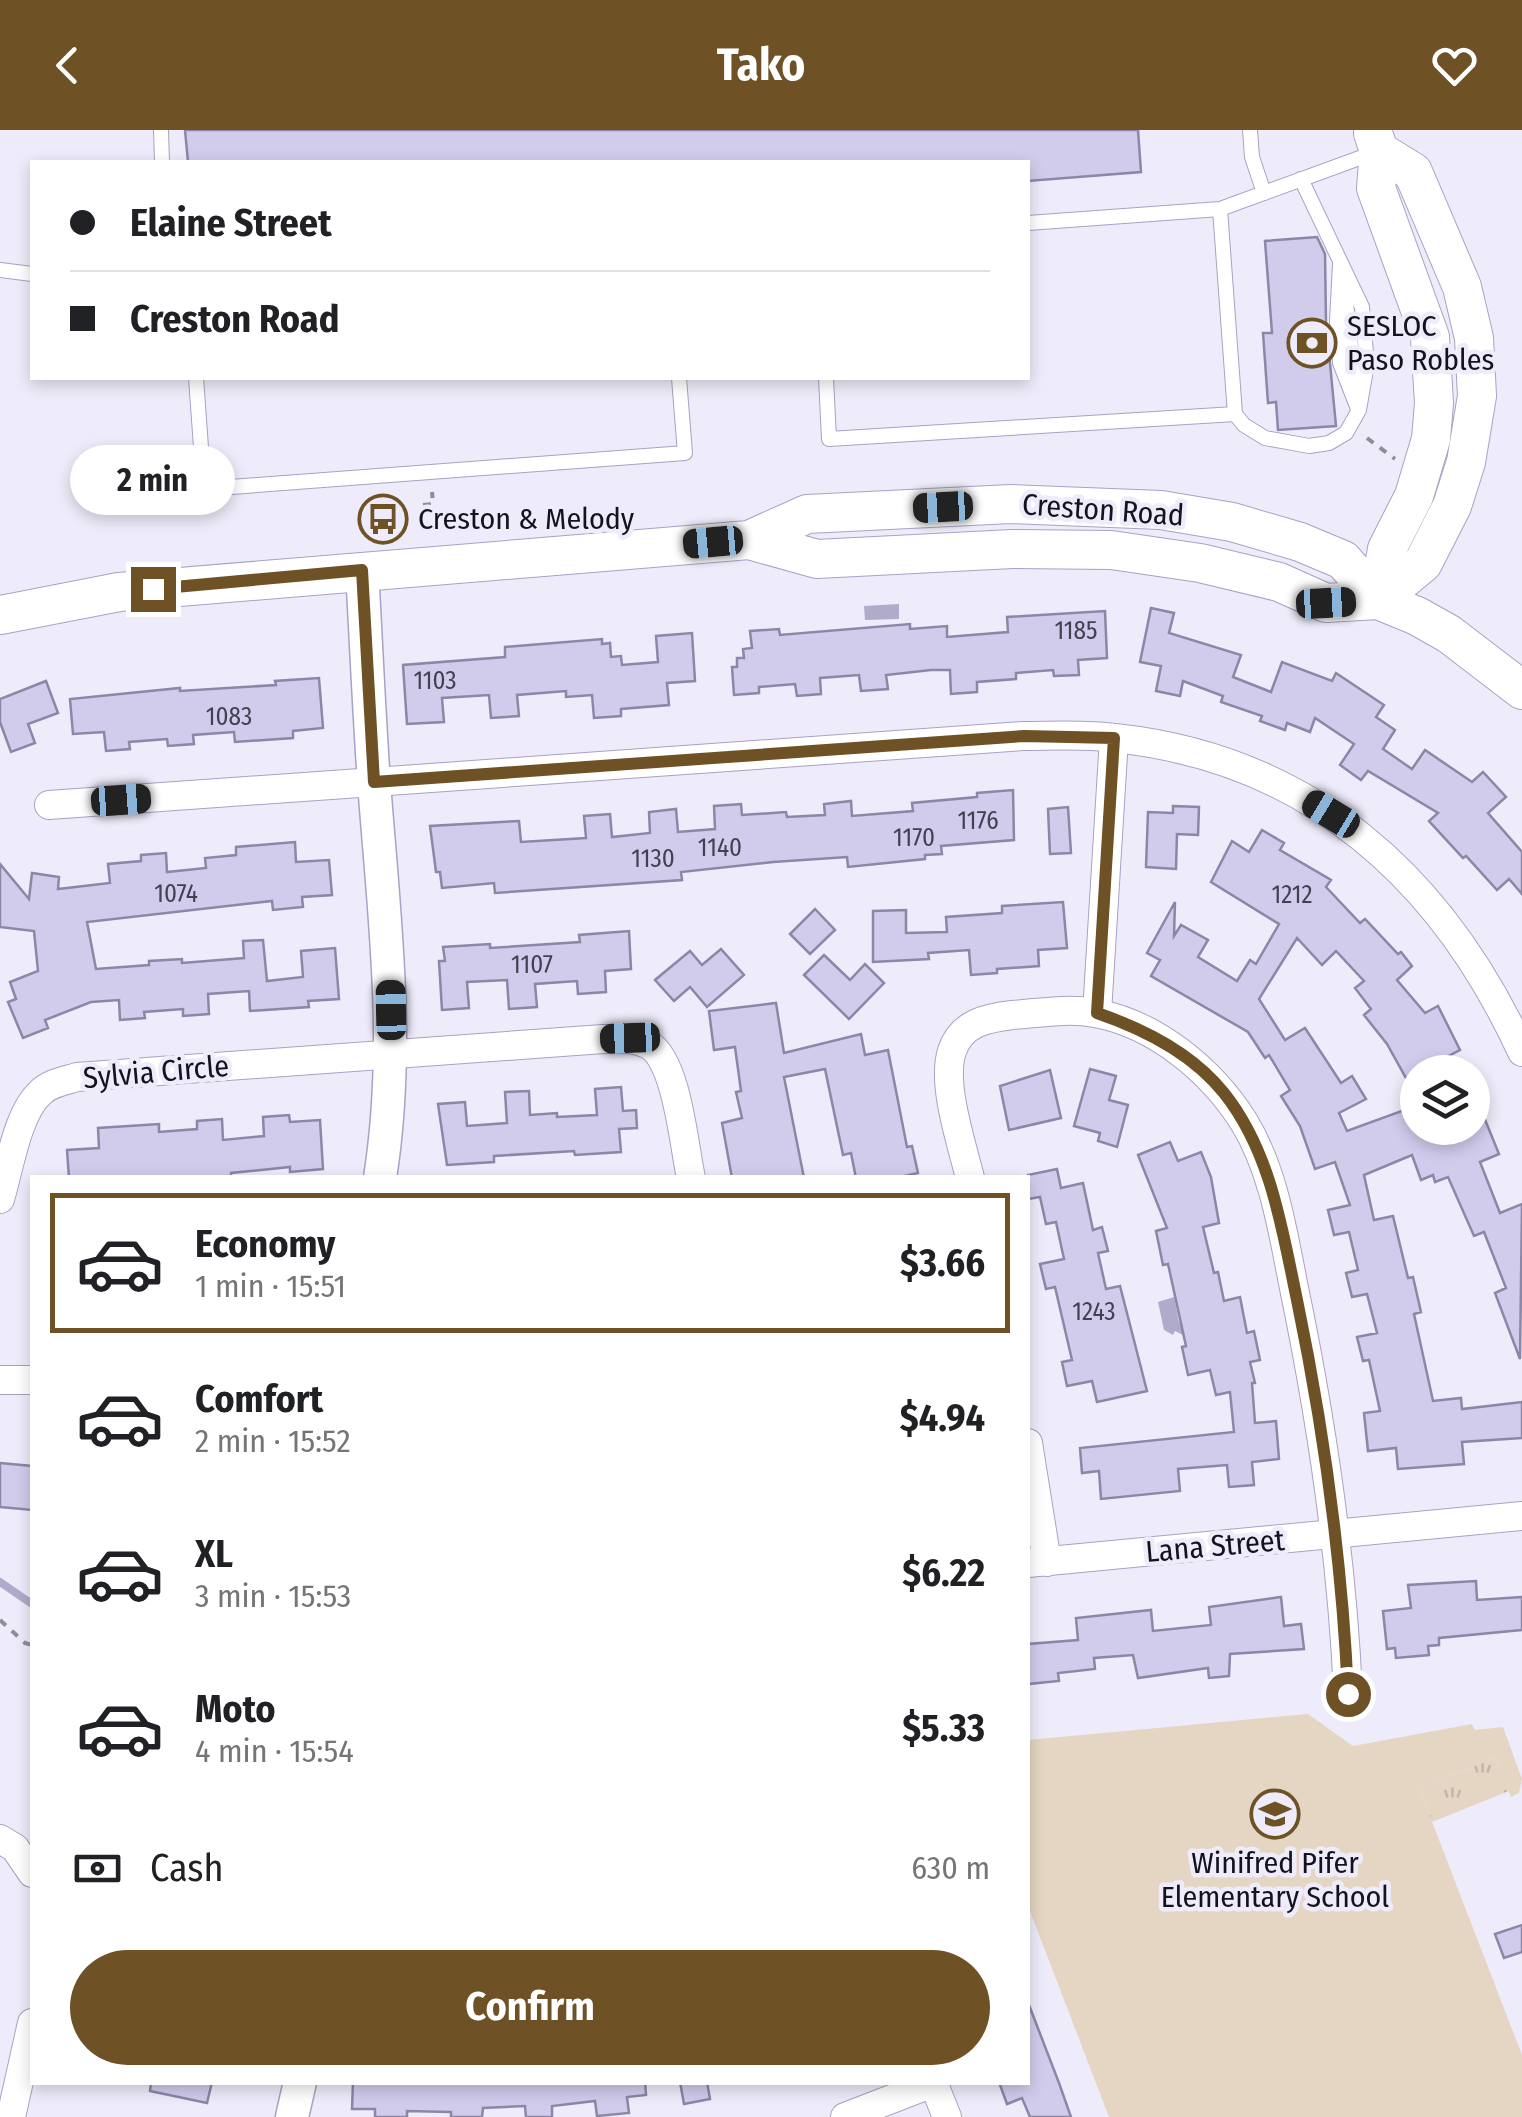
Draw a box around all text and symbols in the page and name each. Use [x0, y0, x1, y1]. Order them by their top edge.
icon: back [40, 38, 95, 93]
text: Tako [717, 38, 805, 92]
icon: heart [1427, 38, 1482, 93]
text: Elaine Street [130, 200, 332, 246]
text: Creston Road [130, 296, 339, 342]
place label: SESLOC Paso Robles [1347, 308, 1494, 378]
bank icon: SESLOC Paso Robles [1286, 317, 1338, 369]
callout: 2 min [70, 444, 236, 514]
text: 2 min [117, 461, 188, 499]
street label: Creston Road [1021, 486, 1185, 534]
car [912, 490, 974, 524]
bus stop icon: Creston & Melody [357, 493, 409, 545]
place label: Creston & Melody [418, 501, 635, 537]
car [682, 524, 744, 560]
route end [131, 567, 176, 612]
car [1295, 586, 1357, 620]
house number: 1185 [1054, 616, 1098, 646]
house number: 1103 [413, 666, 457, 696]
house number: 1083 [206, 702, 252, 732]
car [90, 783, 152, 817]
car [1298, 786, 1364, 842]
house number: 1176 [957, 806, 999, 836]
house number: 1170 [893, 823, 935, 853]
house number: 1140 [698, 833, 742, 863]
house number: 1130 [631, 844, 675, 874]
house number: 1074 [154, 879, 198, 909]
house number: 1212 [1271, 880, 1313, 910]
house number: 1107 [511, 950, 553, 980]
car [375, 980, 407, 1040]
car [599, 1022, 661, 1054]
street label: Sylvia Circle [82, 1048, 230, 1096]
map controls [1400, 1055, 1490, 1145]
button: layers [1400, 1055, 1490, 1145]
icon: car [75, 1218, 165, 1308]
text: Economy [195, 1221, 335, 1267]
text: $3.66 [900, 1240, 985, 1286]
text: 1 min · 15:51 [195, 1267, 346, 1305]
house number: 1243 [1072, 1297, 1116, 1327]
icon: car [75, 1373, 165, 1463]
text: Comfort [195, 1376, 323, 1422]
text: $4.94 [900, 1395, 985, 1441]
text: 2 min · 15:52 [195, 1422, 351, 1460]
street label: Lana Street [1144, 1522, 1286, 1570]
icon: car [75, 1528, 165, 1618]
text: XL [195, 1531, 233, 1577]
text: $6.22 [902, 1550, 985, 1596]
text: 3 min · 15:53 [195, 1577, 351, 1615]
route start [1326, 1672, 1371, 1717]
icon: car [75, 1683, 165, 1773]
text: Moto [195, 1686, 276, 1732]
text: $5.33 [902, 1705, 985, 1751]
text: 4 min · 15:54 [195, 1732, 354, 1770]
school or university icon: Winifred Pifer Elementary School [1249, 1788, 1301, 1840]
icon: cash [70, 1841, 125, 1896]
text: Cash [150, 1845, 224, 1891]
place label: Winifred Pifer Elementary School [1161, 1845, 1389, 1915]
text: 630 m [911, 1849, 990, 1887]
button: Confirm [70, 1950, 990, 2065]

